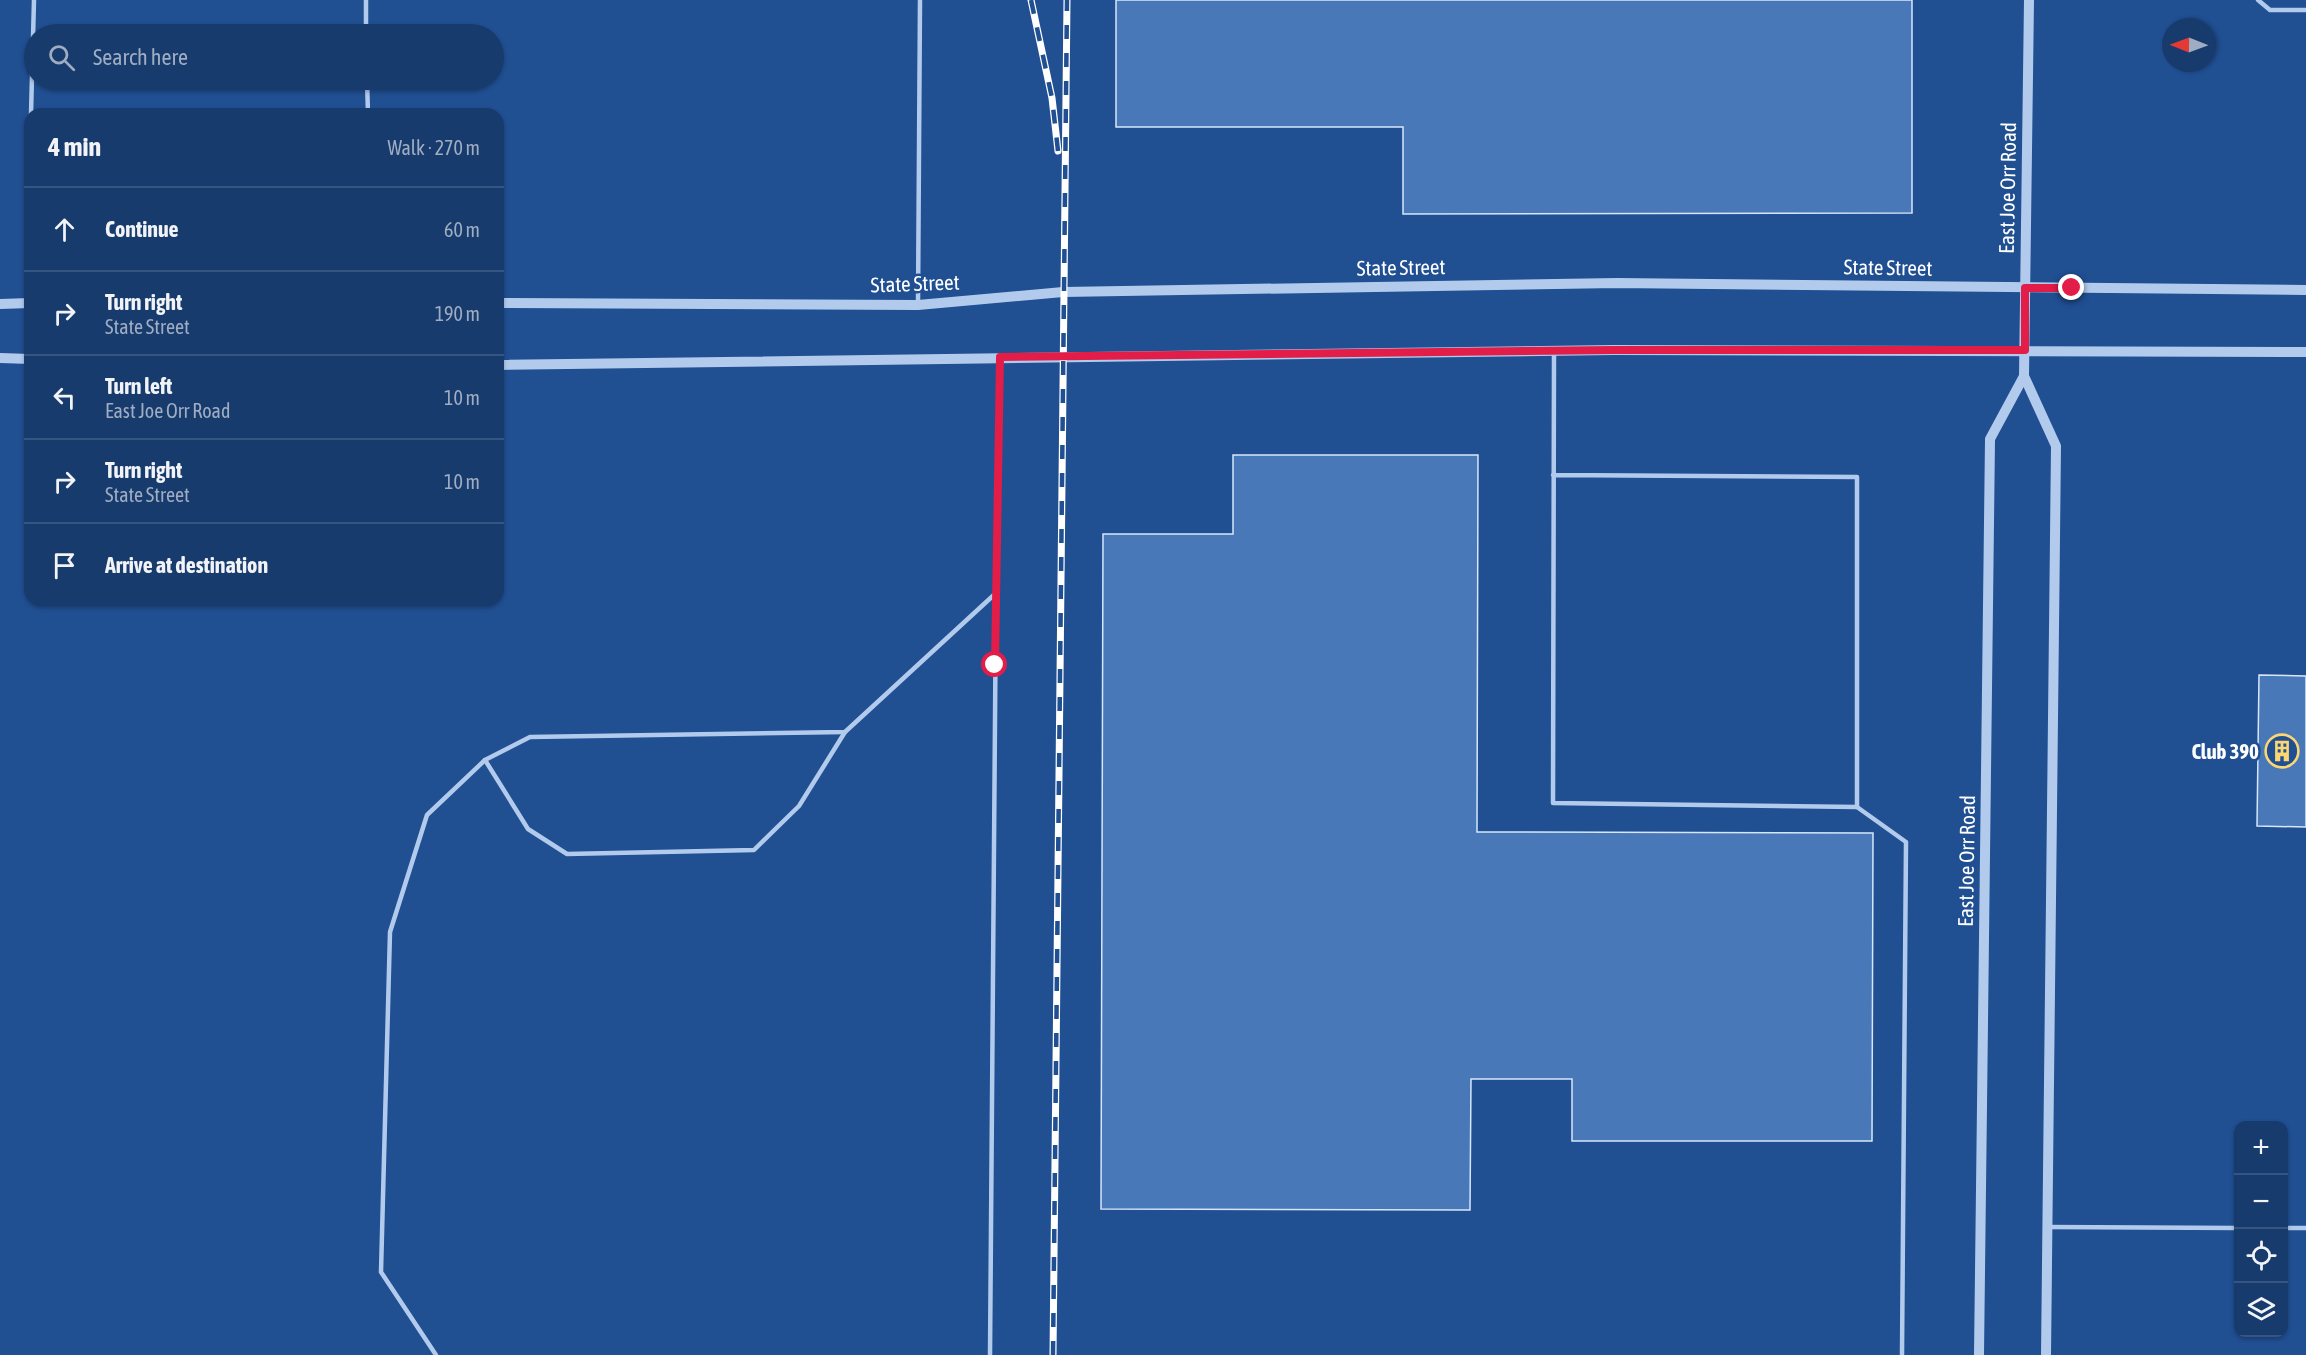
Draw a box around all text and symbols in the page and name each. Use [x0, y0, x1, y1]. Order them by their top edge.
north arrow [2162, 18, 2216, 72]
search box [24, 24, 504, 90]
icon: search [45, 41, 78, 74]
text: Search here [93, 44, 188, 70]
street label: East Joe Orr Road [1994, 122, 2020, 254]
text: 4 min [48, 132, 101, 162]
text: Walk · 270 m [388, 136, 480, 159]
icon: ahead [48, 213, 81, 246]
text: Continue [105, 216, 179, 242]
text: 60 m [444, 218, 480, 241]
street label: State Street [1356, 254, 1446, 280]
street label: State Street [1843, 254, 1933, 280]
street label: State Street [870, 269, 960, 297]
route end [2058, 274, 2084, 300]
text: Turn right [105, 289, 182, 315]
icon: right [48, 297, 81, 330]
text: 190 m [435, 302, 480, 325]
text: State Street [105, 315, 190, 338]
text: Turn left [105, 373, 172, 399]
icon: left [48, 381, 81, 414]
text: 10 m [444, 386, 480, 409]
text: East Joe Orr Road [105, 399, 230, 422]
text: Turn right [105, 457, 182, 483]
icon: right [48, 465, 81, 498]
text: 10 m [444, 470, 480, 493]
text: State Street [105, 483, 190, 506]
icon: arrive [48, 549, 81, 582]
text: Arrive at destination [105, 552, 268, 578]
route start [981, 651, 1007, 677]
building icon: Club 390 [2264, 733, 2300, 769]
place label: Club 390 [2191, 739, 2259, 763]
street label: East Joe Orr Road [1953, 795, 1979, 927]
map controls [2234, 1121, 2288, 1337]
button: + [2234, 1121, 2288, 1175]
button: − [2234, 1175, 2288, 1229]
button: locate [2234, 1229, 2288, 1283]
button: layers [2234, 1283, 2288, 1337]

